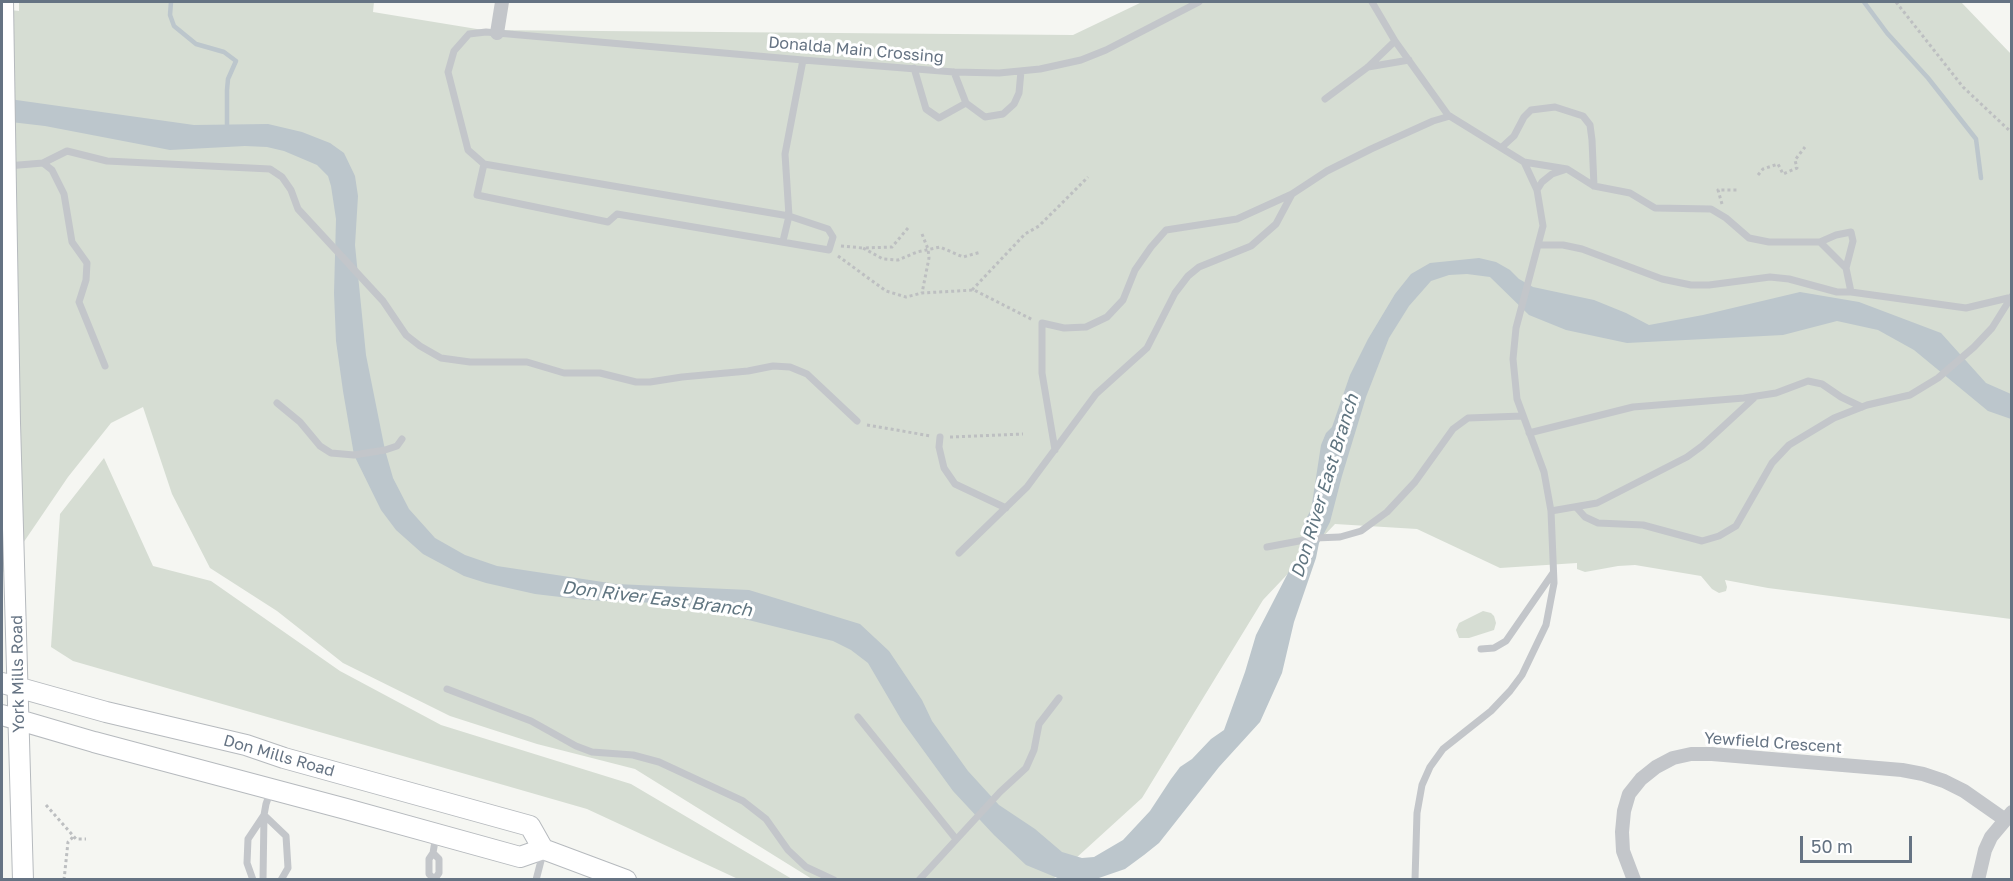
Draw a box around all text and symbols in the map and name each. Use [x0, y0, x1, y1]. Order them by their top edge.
street label: Donalda Main Crossing [768, 33, 944, 67]
water label: Don River East Branch [1287, 392, 1363, 580]
water label: Don River East Branch [561, 577, 753, 621]
street label: York Mills Road [7, 615, 29, 733]
street label: Yewfield Crescent [1703, 729, 1843, 757]
street label: Don Mills Road [221, 731, 337, 781]
scale bar [1803, 824, 1916, 862]
text: 50 m [1811, 835, 1853, 857]

